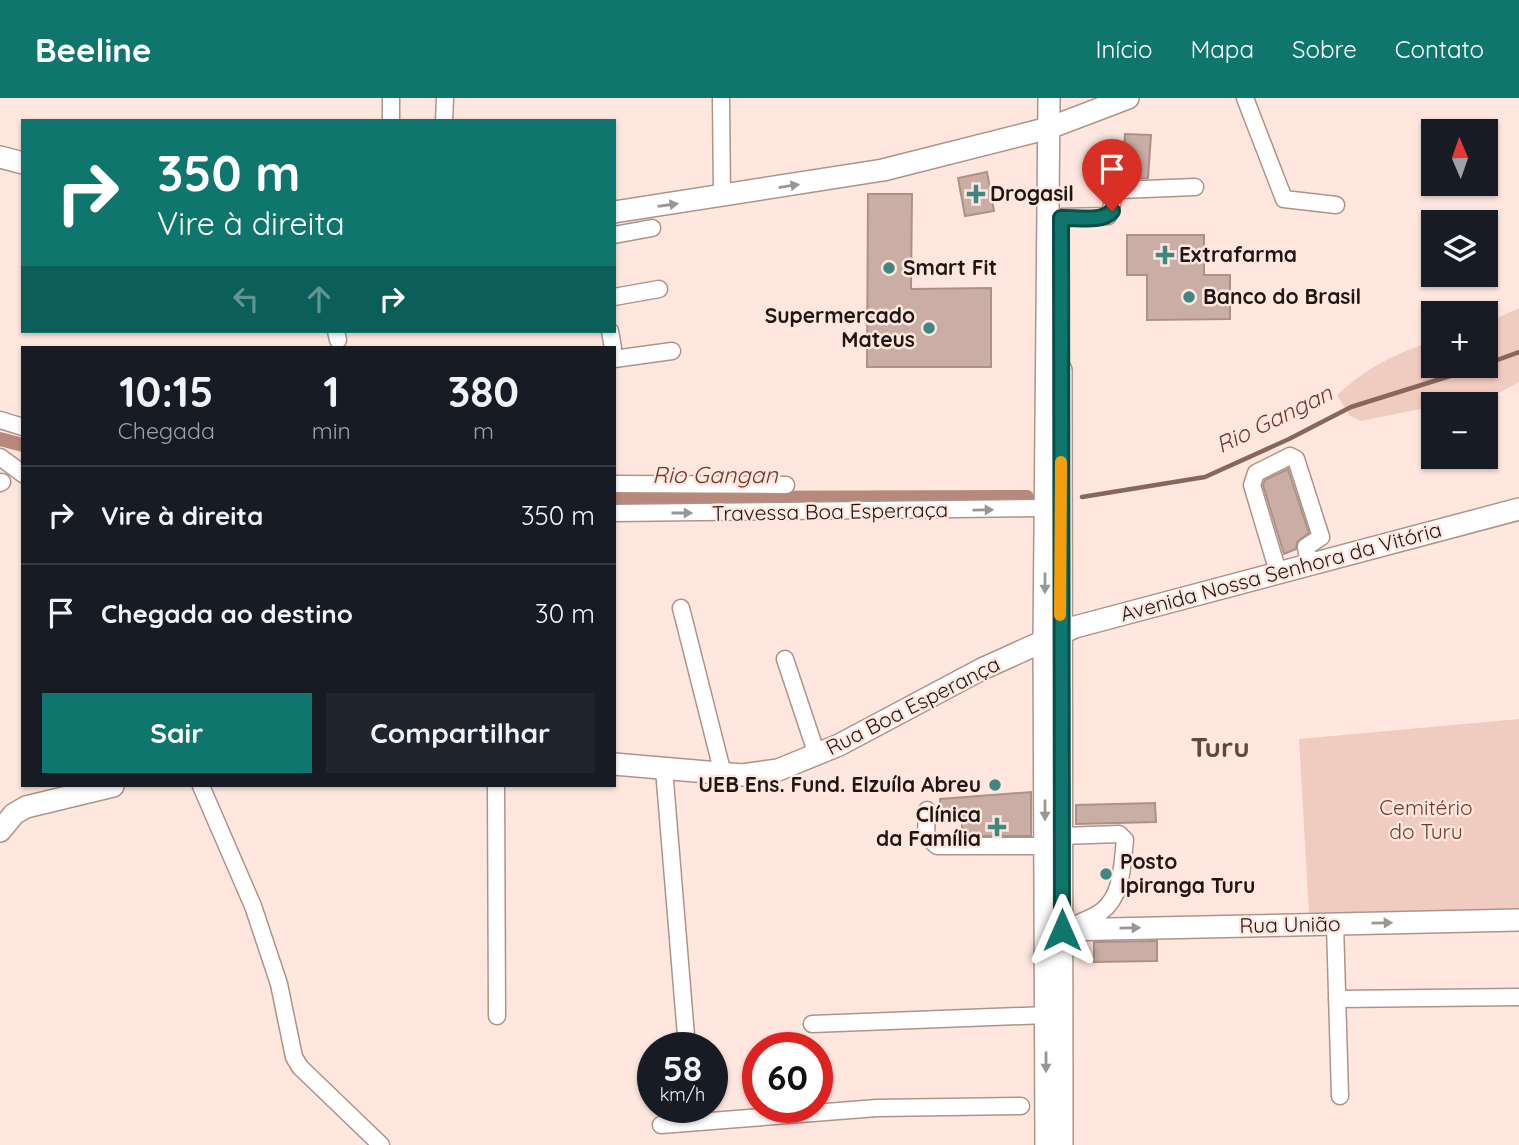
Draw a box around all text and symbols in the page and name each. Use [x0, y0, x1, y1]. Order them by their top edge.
text: Beeline [35, 29, 151, 70]
text: Início [1095, 34, 1152, 64]
text: Mapa [1190, 34, 1254, 64]
text: Sobre [1292, 34, 1357, 64]
text: Contato [1395, 34, 1484, 64]
north arrow [1421, 119, 1498, 196]
map controls [1421, 119, 1498, 469]
pin [1082, 139, 1142, 211]
text: 350 m [157, 142, 301, 203]
icon: right [42, 147, 133, 238]
icon: arrive [1093, 150, 1131, 188]
place label: Drogasil [990, 180, 1074, 206]
one-way arrow [779, 181, 801, 192]
marker: Drogasil [968, 186, 984, 202]
one-way arrow [657, 199, 679, 210]
text: Vire à direita [157, 203, 345, 243]
button: layers [1421, 210, 1498, 287]
place label: Extrafarma [1179, 241, 1297, 267]
marker: Extrafarma [1157, 247, 1173, 263]
place label: Smart Fit [903, 254, 997, 280]
marker: Smart Fit [881, 260, 897, 276]
icon: left [227, 280, 265, 318]
icon: ahead [300, 280, 338, 318]
icon: right [373, 280, 411, 318]
place label: Banco do Brasil [1203, 283, 1361, 309]
marker: Banco do Brasil [1181, 289, 1197, 305]
button: + [1421, 301, 1498, 378]
place label: Supermercado Mateus [765, 302, 915, 352]
marker: Supermercado Mateus [921, 320, 937, 336]
text: 10:15 [119, 365, 213, 418]
text: 1 [323, 365, 339, 418]
text: 380 [448, 365, 519, 418]
water label: Rio Gangan [1211, 378, 1337, 459]
button: − [1421, 392, 1498, 469]
text: Chegada [118, 416, 215, 445]
text: min [312, 416, 351, 445]
text: m [473, 416, 494, 445]
water label: Rio Gangan [652, 460, 778, 489]
icon: right [42, 496, 80, 534]
street label: Travessa Boa Esperraça [712, 496, 948, 526]
text: Vire à direita [101, 499, 263, 532]
text: 350 m [521, 499, 595, 532]
one-way arrow [973, 504, 995, 515]
one-way arrow [672, 507, 694, 519]
street label: Avenida Nossa Senhora da Vitória [1117, 516, 1444, 626]
one-way arrow [1039, 572, 1051, 594]
icon: arrive [42, 594, 80, 632]
text: Chegada ao destino [101, 597, 353, 630]
text: 30 m [535, 597, 595, 630]
street label: Rua Boa Esperança [821, 650, 1004, 760]
button: Sair [42, 693, 312, 773]
button: Compartilhar [326, 693, 595, 773]
district label: Turu [1190, 729, 1250, 764]
place label: UEB Ens. Fund. Elzuíla Abreu [698, 771, 981, 797]
marker: UEB Ens. Fund. Elzuíla Abreu [987, 777, 1003, 793]
park label: Cemitério do Turu [1379, 794, 1473, 844]
one-way arrow [1039, 799, 1051, 821]
place label: Clínica da Família [876, 801, 981, 851]
marker: Clínica da Família [987, 817, 1007, 837]
place label: Posto Ipiranga Turu [1120, 848, 1255, 898]
marker: Posto Ipiranga Turu [1098, 866, 1114, 882]
position arrow [1025, 893, 1099, 967]
street label: Rua União [1239, 910, 1341, 938]
one-way arrow [1371, 917, 1393, 929]
one-way arrow [1119, 922, 1141, 934]
speed limit sign: 60 [742, 1032, 833, 1123]
text: 58 [663, 1046, 702, 1090]
one-way arrow [1040, 1051, 1052, 1073]
text: km/h [660, 1083, 705, 1106]

